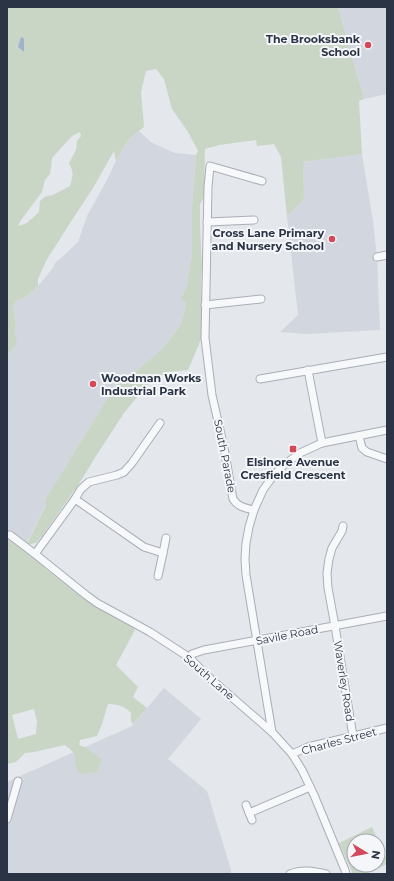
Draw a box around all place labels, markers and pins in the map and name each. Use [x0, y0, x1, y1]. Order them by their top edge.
place label: The Brooksbank School [266, 32, 361, 59]
marker: The Brooksbank School [363, 40, 373, 50]
place label: Cross Lane Primary and Nursery School [212, 226, 324, 253]
marker: Cross Lane Primary and Nursery School [327, 234, 337, 244]
place label: Woodman Works Industrial Park [101, 371, 201, 398]
marker: Woodman Works Industrial Park [88, 379, 98, 389]
marker: Elsinore Avenue Cresfield Crescent [288, 444, 298, 454]
place label: Elsinore Avenue Cresfield Crescent [240, 455, 346, 482]

